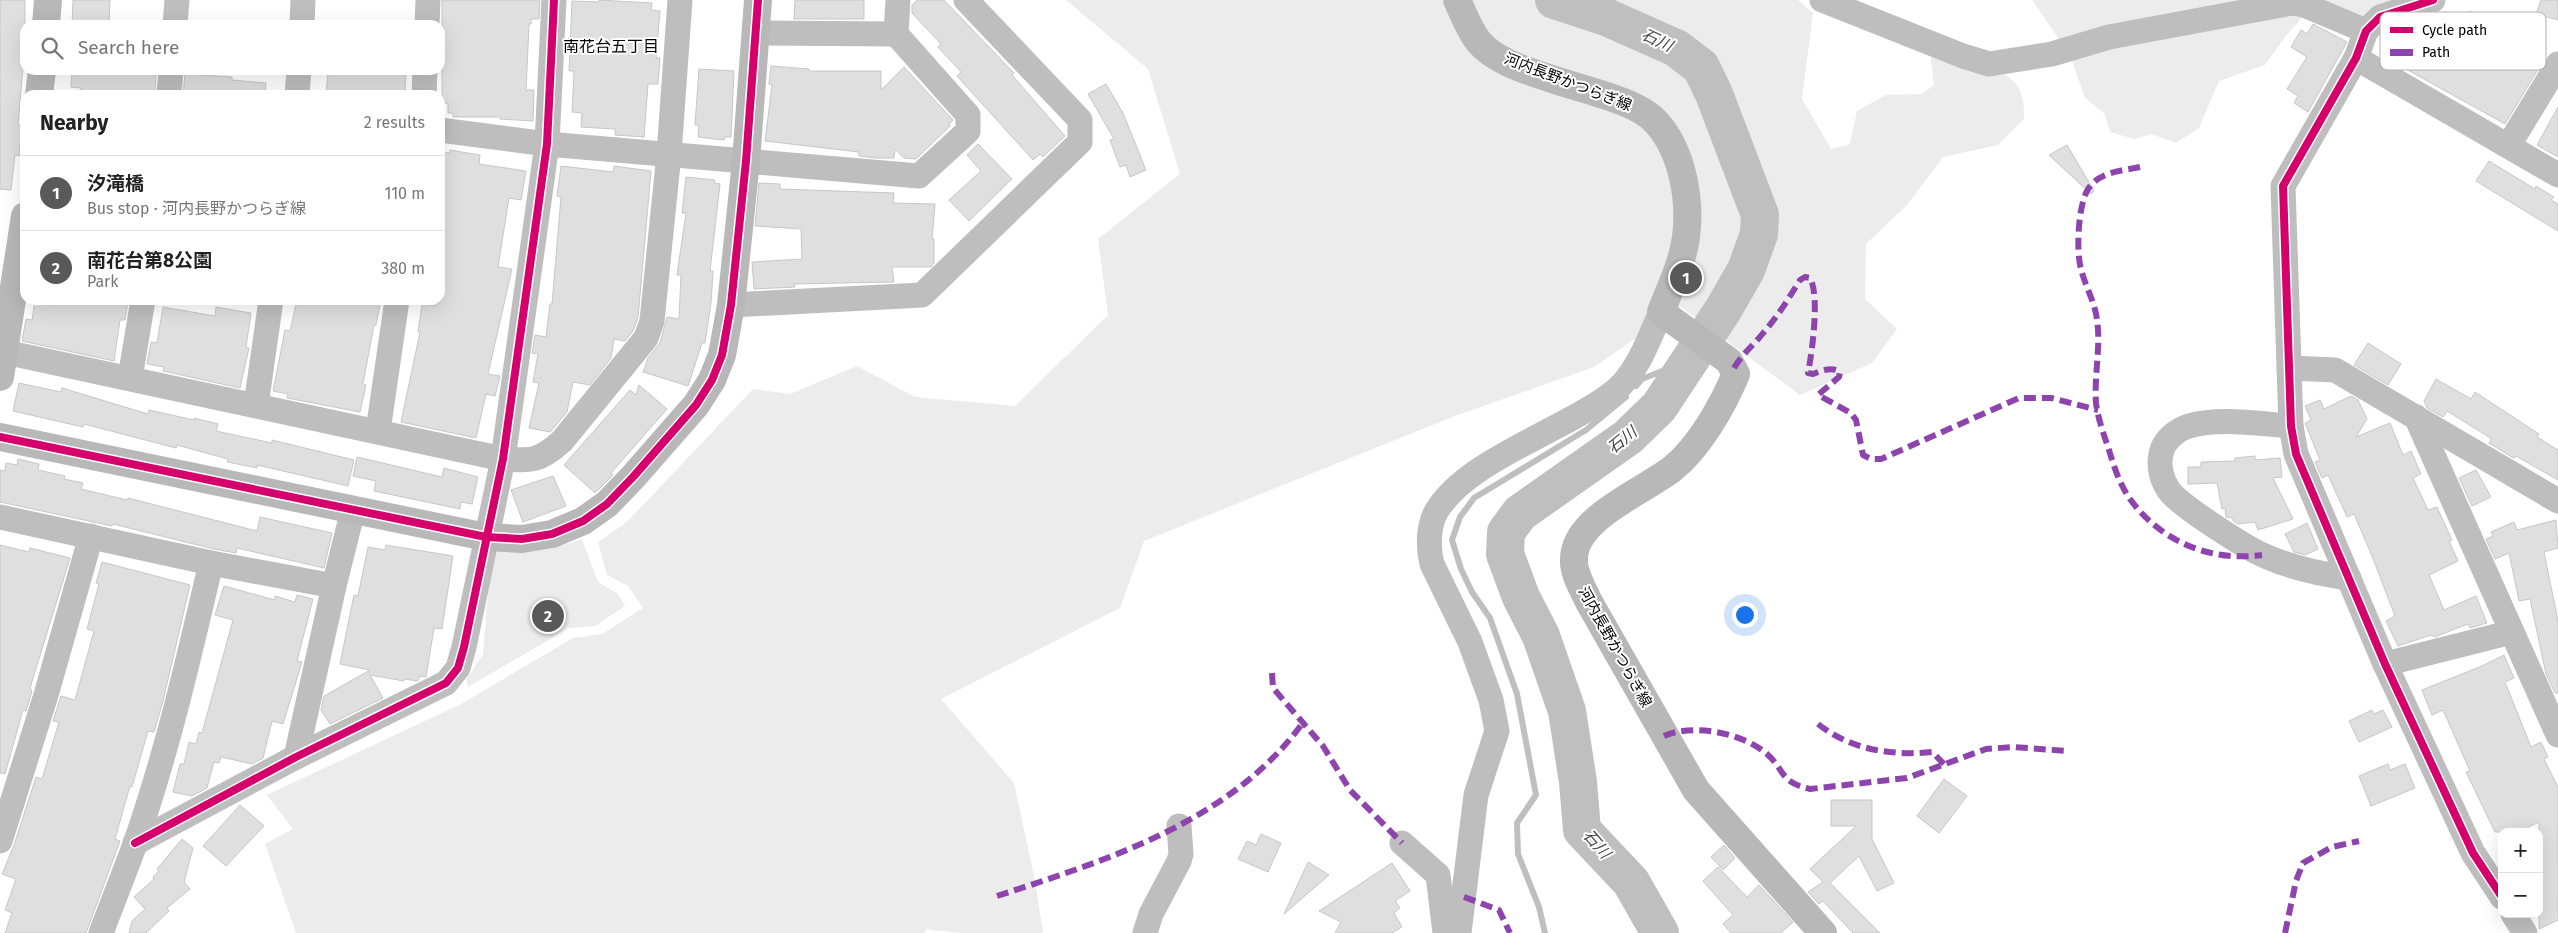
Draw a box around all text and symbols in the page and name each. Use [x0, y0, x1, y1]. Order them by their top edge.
legend [2380, 12, 2546, 70]
search box [20, 20, 445, 75]
text: Cycle path [2422, 22, 2487, 39]
water label: 石川 [1638, 25, 1677, 56]
icon: search [38, 34, 66, 62]
text: Search here [78, 36, 179, 59]
district label: 南花台五丁目 [563, 37, 659, 56]
text: Path [2422, 44, 2450, 61]
street label: 河内長野かつらぎ線 [1502, 49, 1634, 115]
text: Nearby [40, 110, 108, 136]
text: 2 results [364, 113, 425, 132]
text: 汐滝橋 [87, 172, 144, 195]
text: 1 [52, 184, 60, 203]
text: 110 m [384, 184, 425, 203]
text: Bus stop · 河内長野かつらぎ線 [87, 199, 306, 218]
text: 南花台第8公園 [87, 249, 212, 272]
text: 2 [52, 259, 60, 278]
text: 380 m [381, 259, 425, 278]
pin: 1 [1670, 259, 1702, 297]
text: Park [87, 272, 119, 291]
water label: 石川 [1604, 421, 1642, 457]
street label: 河内長野かつらぎ線 [1574, 584, 1656, 710]
pin: 2 [532, 597, 564, 635]
your location [1732, 602, 1758, 628]
water label: 石川 [1579, 826, 1616, 864]
map controls [2498, 828, 2543, 918]
button: + [2498, 828, 2543, 873]
button: − [2498, 873, 2543, 918]

